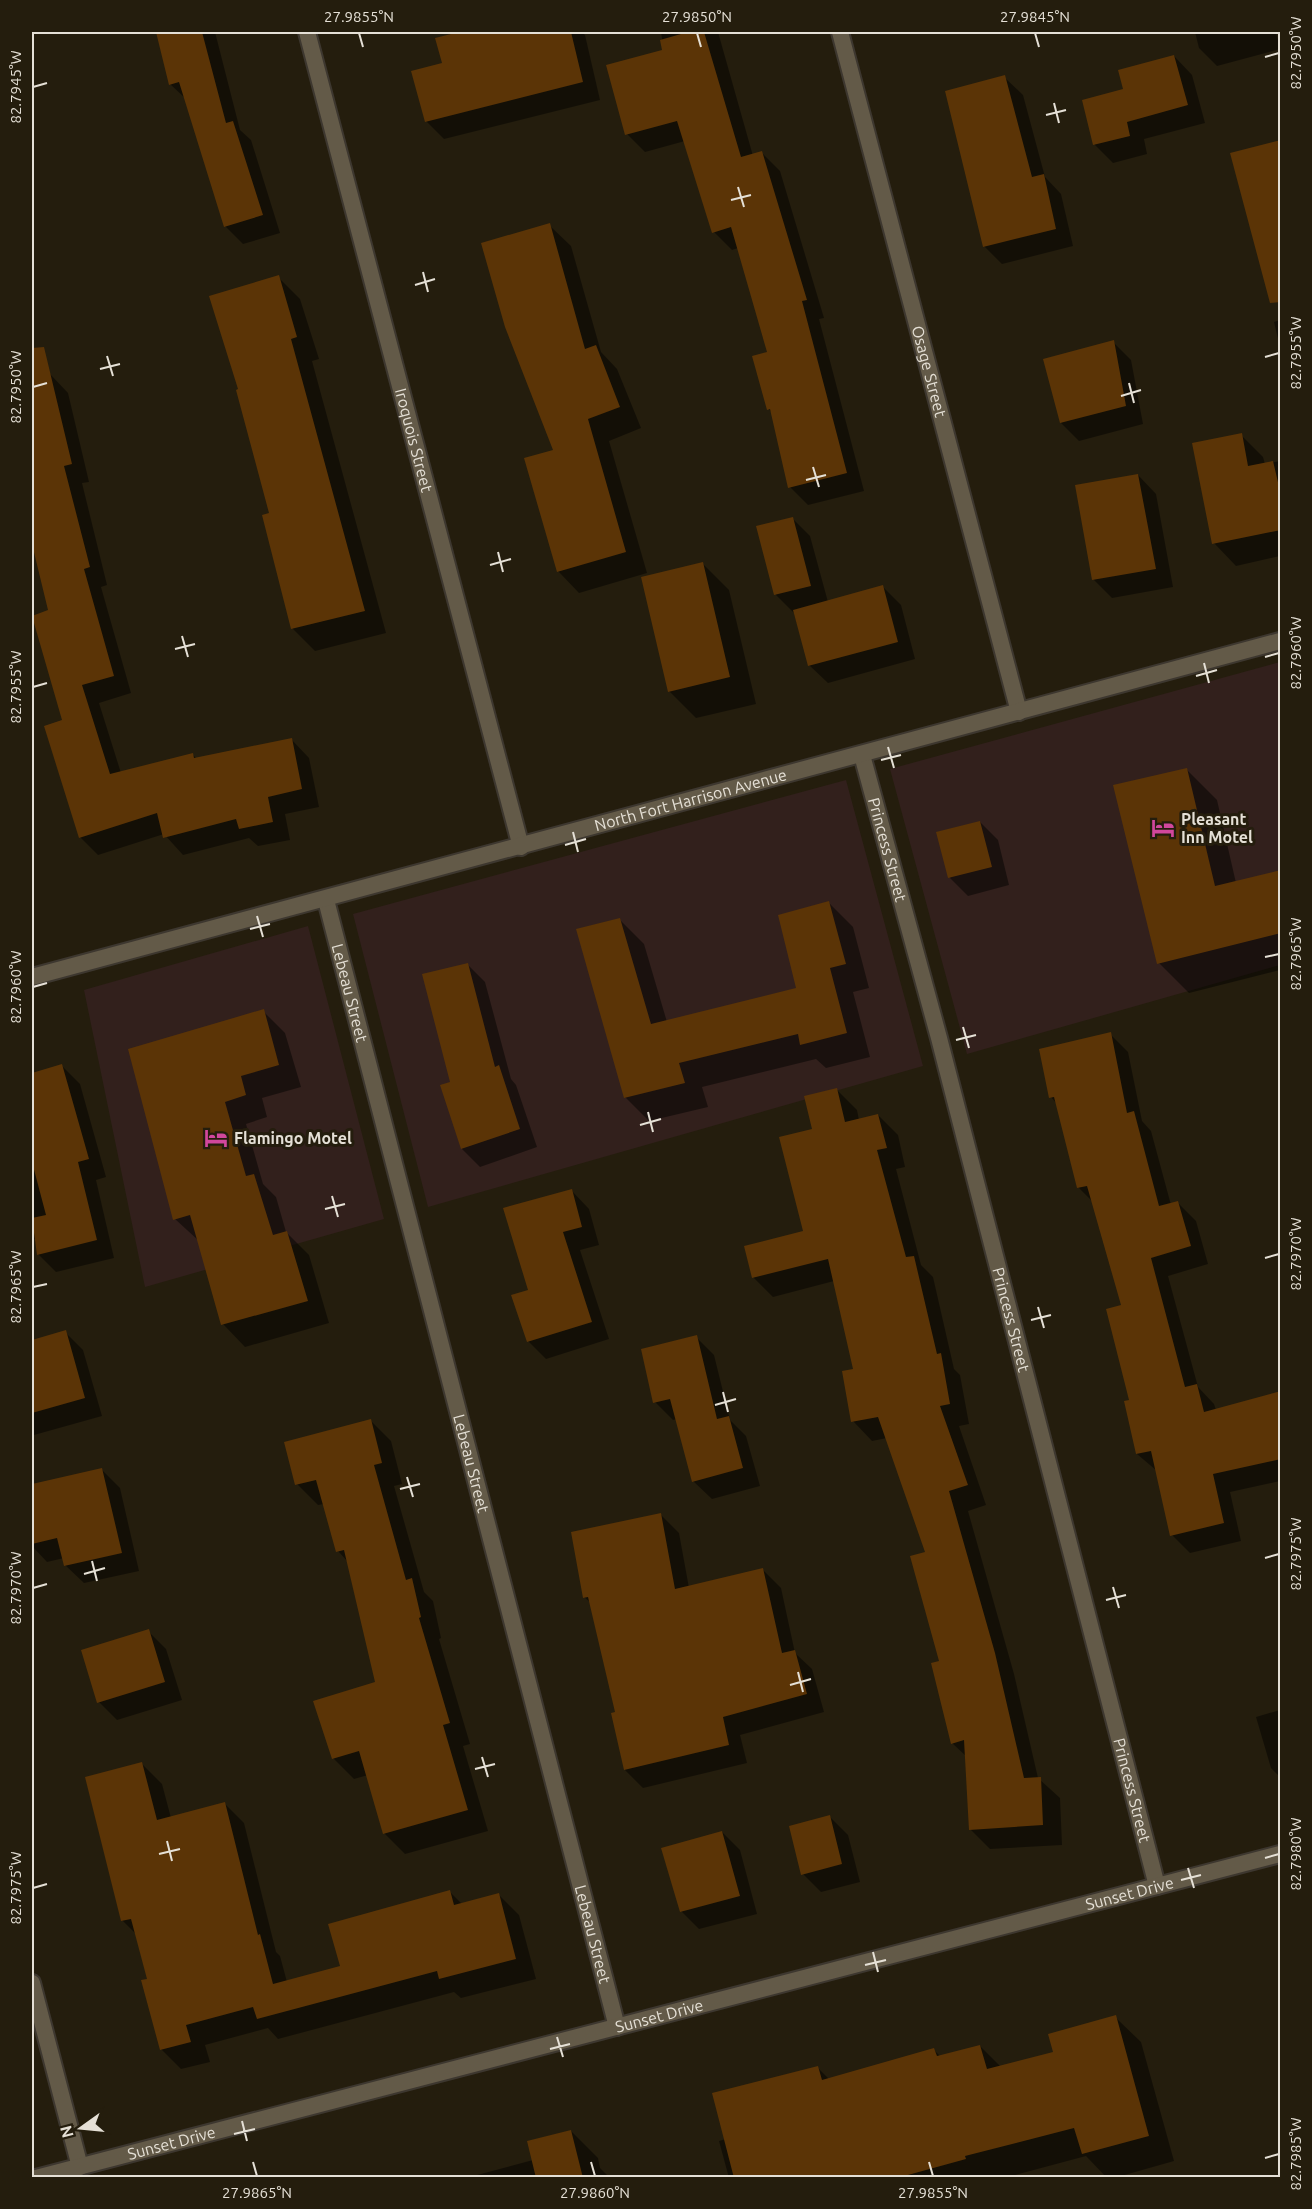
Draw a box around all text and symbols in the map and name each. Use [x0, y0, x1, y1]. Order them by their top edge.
text: 27.9855°N [324, 8, 394, 25]
text: 27.9850°N [662, 8, 732, 25]
text: 27.9845°N [1000, 8, 1070, 25]
text: 82.7950°W [1287, 16, 1304, 90]
text: 82.7945°W [7, 50, 24, 124]
text: 82.7955°W [1287, 316, 1304, 390]
street label: Osage Street [909, 324, 950, 420]
text: 82.7950°W [7, 350, 24, 424]
street label: Iroquois Street [392, 386, 437, 495]
text: 82.7960°W [1287, 616, 1304, 690]
text: 82.7955°W [7, 650, 24, 724]
street label: North Fort Harrison Avenue [592, 765, 789, 834]
street label: Princess Street [865, 795, 911, 904]
place label: Pleasant Inn Motel [1181, 810, 1253, 846]
hotel icon: Pleasant Inn Motel [1150, 815, 1176, 841]
text: 82.7965°W [1287, 917, 1304, 991]
street label: Lebeau Street [329, 942, 372, 1045]
text: 82.7960°W [7, 950, 24, 1024]
hotel icon: Flamingo Motel [203, 1125, 229, 1151]
place label: Flamingo Motel [234, 1129, 352, 1147]
text: 82.7970°W [1287, 1217, 1304, 1291]
text: 82.7965°W [7, 1250, 24, 1324]
street label: Princess Street [989, 1265, 1034, 1374]
street label: Lebeau Street [450, 1412, 493, 1515]
text: 82.7975°W [1287, 1517, 1304, 1591]
text: 82.7970°W [7, 1551, 24, 1625]
street label: Princess Street [1110, 1736, 1155, 1845]
text: 82.7980°W [1287, 1817, 1304, 1891]
text: 82.7975°W [7, 1851, 24, 1925]
street label: Sunset Drive [1084, 1873, 1175, 1913]
street label: Lebeau Street [572, 1883, 615, 1986]
street label: Sunset Drive [613, 1996, 705, 2036]
north arrow [51, 2098, 111, 2158]
text: 82.7985°W [1287, 2117, 1304, 2191]
street label: Sunset Drive [126, 2123, 217, 2163]
text: N [56, 2124, 77, 2140]
text: 27.9865°N [222, 2184, 292, 2201]
text: 27.9860°N [560, 2184, 630, 2201]
text: 27.9855°N [898, 2184, 968, 2201]

